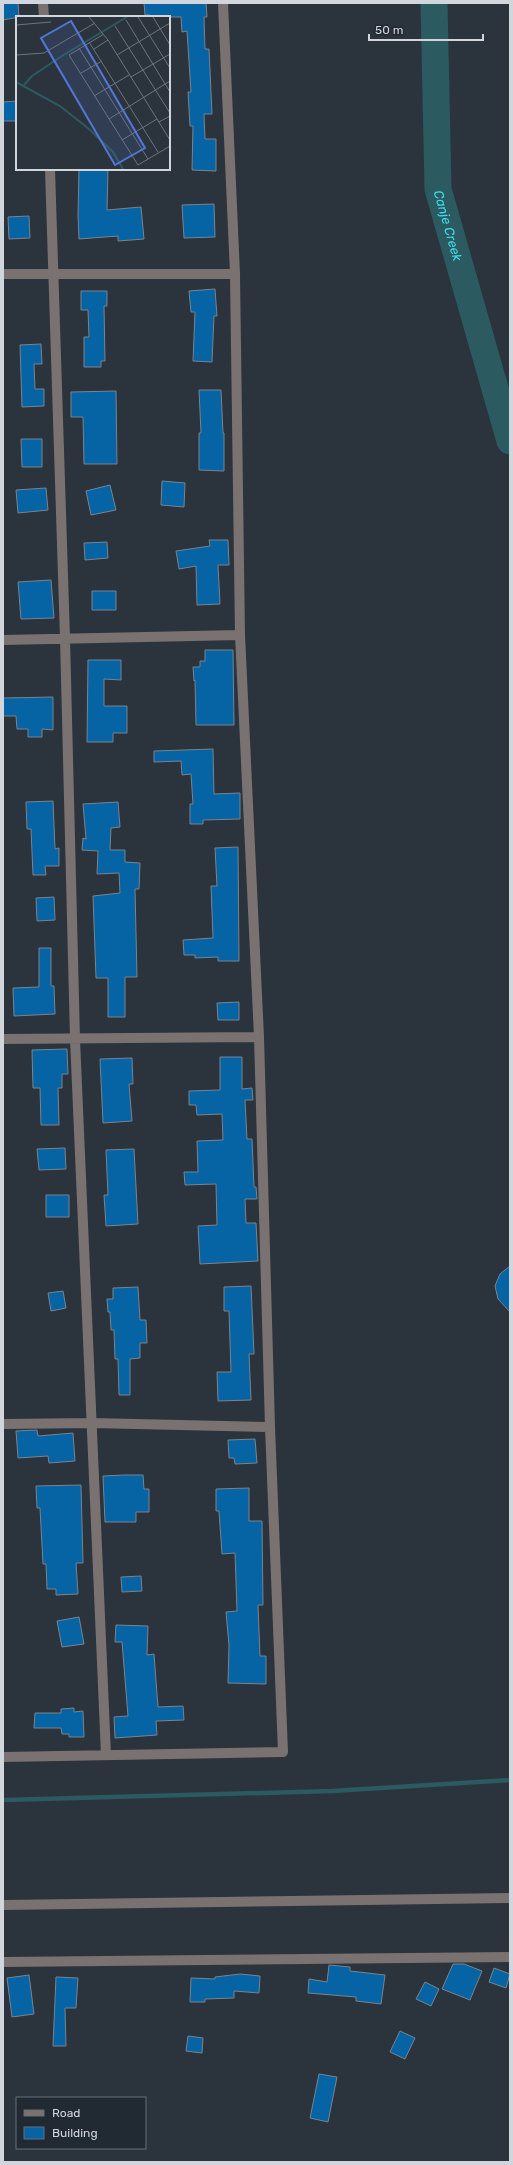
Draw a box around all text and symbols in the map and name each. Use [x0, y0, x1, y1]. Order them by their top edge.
inset map [16, 16, 170, 170]
scale bar [369, 16, 483, 42]
text: 50 m [375, 23, 403, 37]
water label: Canje Creek [431, 189, 465, 263]
legend [16, 2097, 146, 2149]
text: Road [52, 2106, 80, 2120]
text: Building [52, 2126, 98, 2140]

